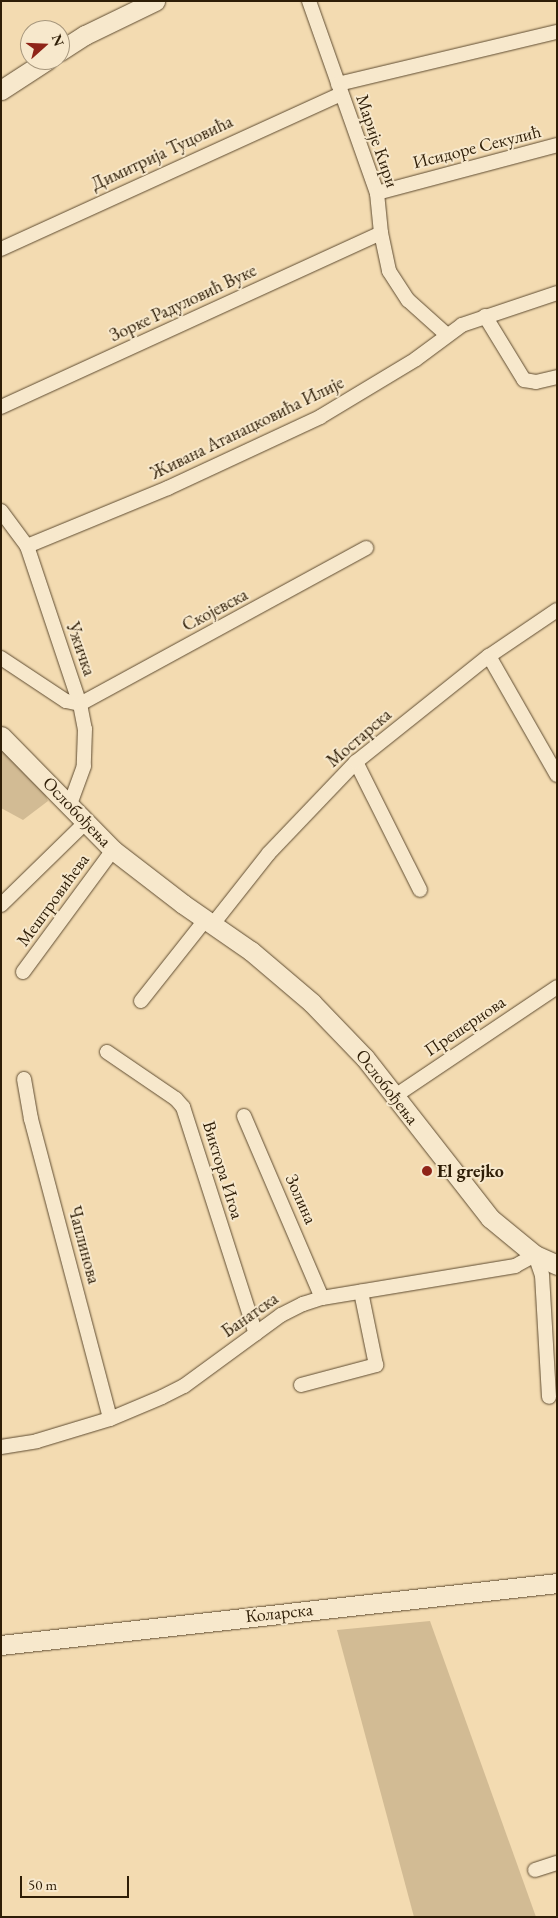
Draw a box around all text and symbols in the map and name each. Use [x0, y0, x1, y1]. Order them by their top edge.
north arrow [20, 20, 70, 70]
text: N [48, 32, 69, 49]
street label: Марије Кири [351, 92, 403, 190]
street label: Димитрија Туцовића [88, 111, 236, 195]
street label: Исидоре Секулић [411, 121, 543, 173]
street label: Зорке Радуловић Вуке [106, 260, 260, 346]
street label: Живана Атанацковића Илије [147, 372, 347, 484]
street label: Скојевска [178, 584, 252, 636]
street label: Ужичка [62, 619, 100, 679]
street label: Мостарска [322, 704, 396, 772]
street label: Ослобођења [38, 772, 116, 852]
street label: Мештровићева [12, 849, 94, 951]
street label: Прешернова [420, 991, 510, 1061]
street label: Ослобођења [351, 1045, 423, 1129]
street label: Виктора Игоа [198, 1118, 248, 1222]
place label: El grejko [437, 1160, 504, 1182]
marker: El grejko [421, 1165, 433, 1177]
street label: Золина [280, 1171, 322, 1227]
street label: Чаплинова [63, 1204, 105, 1286]
street label: Банатска [217, 1288, 283, 1342]
street label: Коларска [244, 1599, 314, 1627]
scale bar [22, 1866, 131, 1898]
text: 50 m [28, 1875, 57, 1894]

